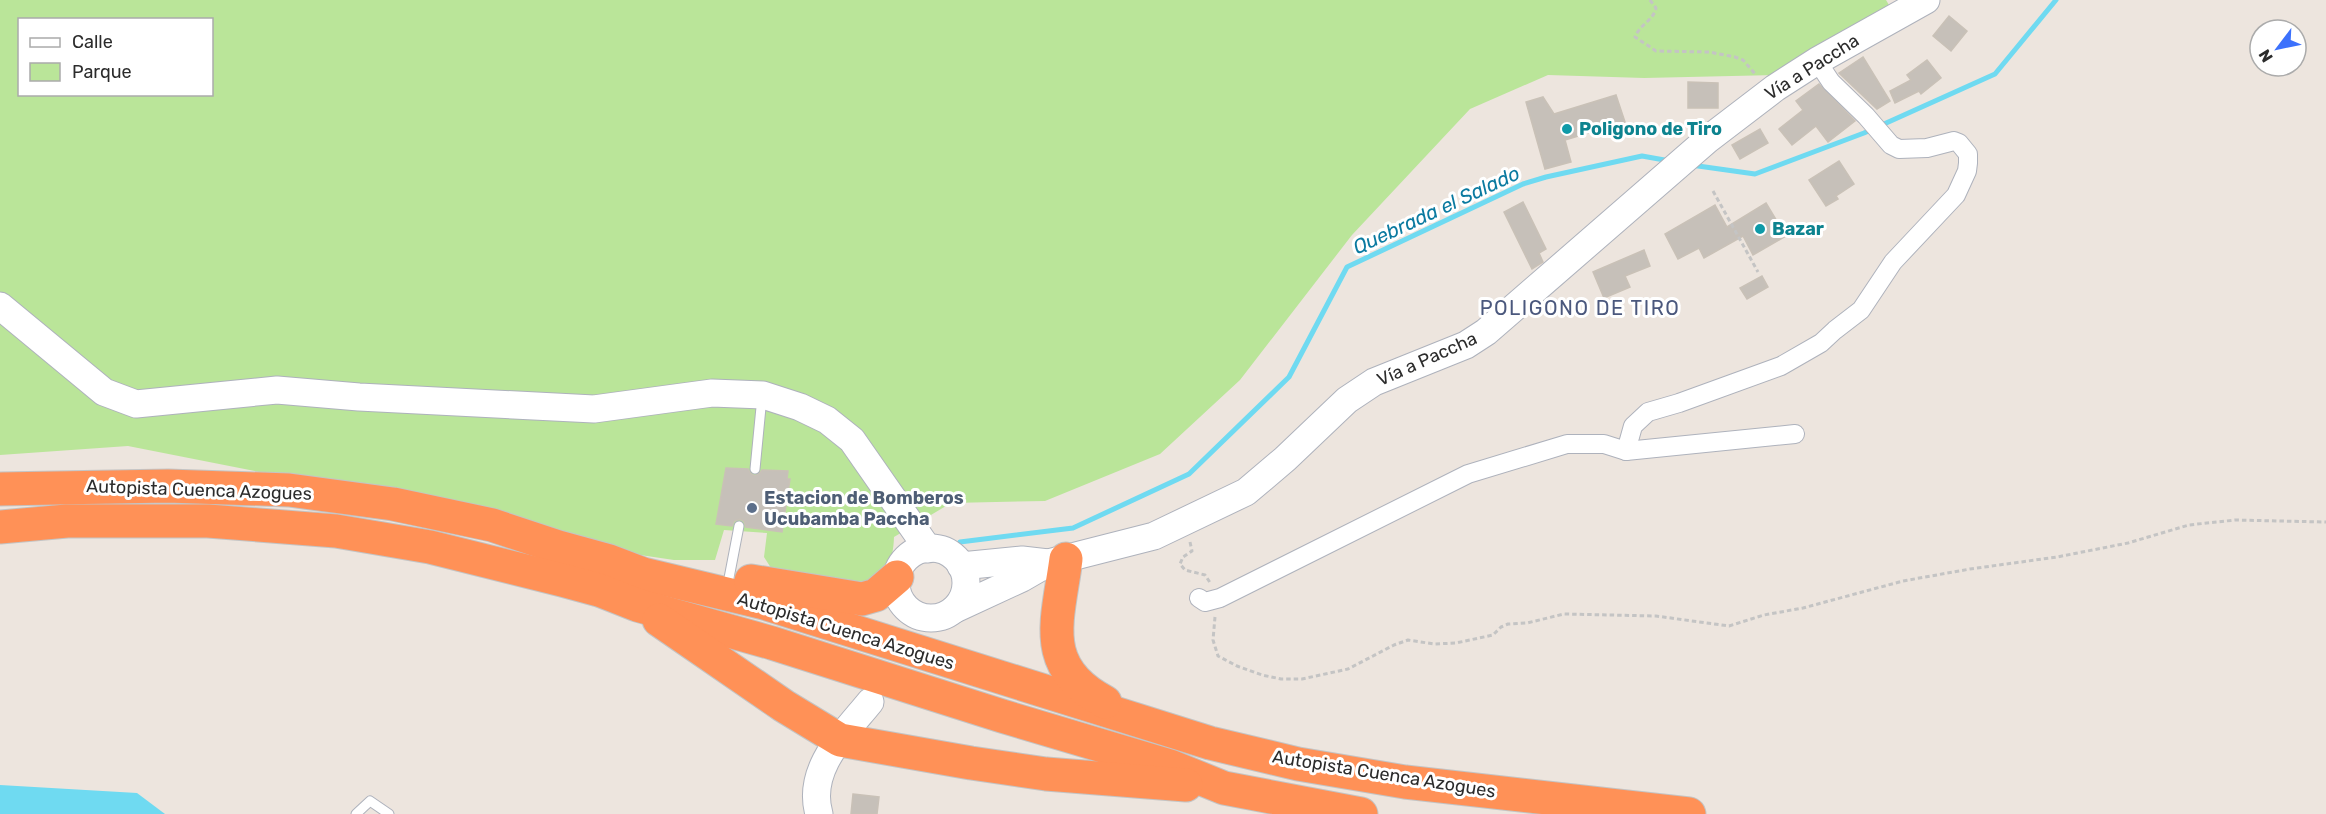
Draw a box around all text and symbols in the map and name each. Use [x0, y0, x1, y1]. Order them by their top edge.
legend [18, 18, 213, 96]
north arrow [2248, 18, 2308, 78]
street label: Vía a Paccha [1761, 29, 1863, 105]
text: Calle [72, 31, 113, 53]
text: N [2255, 46, 2277, 66]
text: Parque [72, 61, 132, 83]
place label: Poligono de Tiro [1579, 118, 1722, 140]
marker: Poligono de Tiro [1560, 122, 1574, 136]
water label: Quebrada el Salado [1349, 161, 1523, 259]
place label: Bazar [1772, 218, 1824, 240]
marker: Bazar [1753, 222, 1767, 236]
district label: POLIGONO DE TIRO [1480, 296, 1680, 320]
street label: Vía a Paccha [1374, 327, 1480, 391]
street label: Autopista Cuenca Azogues [86, 475, 312, 505]
place label: Estacion de Bomberos Ucubamba Paccha [764, 487, 964, 530]
marker: Estacion de Bomberos Ucubamba Paccha [745, 501, 759, 515]
street label: Autopista Cuenca Azogues [735, 587, 957, 675]
street label: Autopista Cuenca Azogues [1271, 745, 1497, 803]

